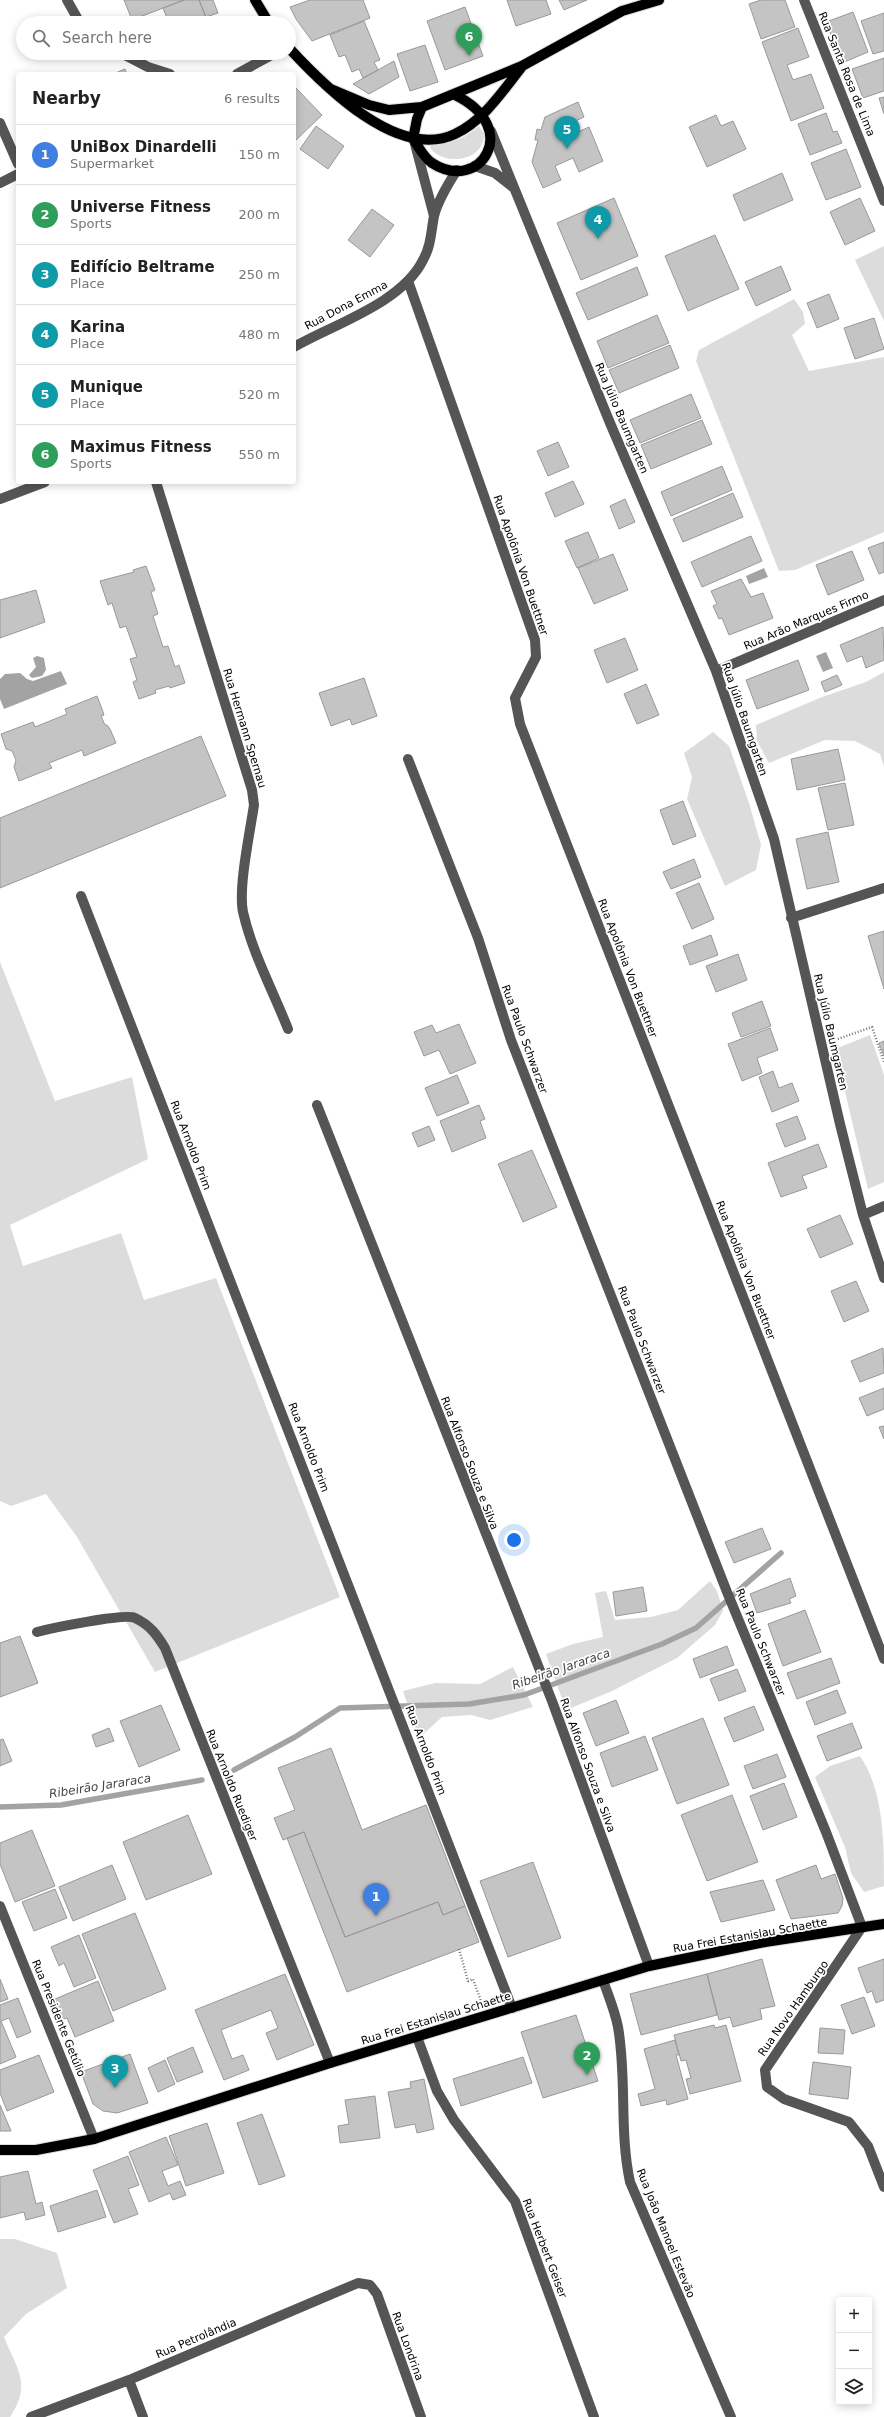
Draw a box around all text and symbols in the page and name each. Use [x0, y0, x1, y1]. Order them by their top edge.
street label: Rua Santa Rosa de Lima [816, 10, 878, 138]
search box [16, 16, 296, 60]
pin: 6 [456, 23, 482, 56]
icon: search [30, 27, 52, 49]
text: Search here [62, 29, 152, 47]
text: Nearby [32, 88, 101, 108]
text: 6 results [224, 91, 280, 106]
pin: 5 [554, 116, 580, 149]
text: UniBox Dinardelli [70, 138, 217, 156]
text: 1 [40, 147, 50, 162]
text: 150 m [238, 147, 280, 162]
text: Supermarket [70, 156, 154, 171]
text: Universe Fitness [70, 198, 211, 216]
pin: 4 [585, 206, 611, 239]
text: 2 [40, 207, 50, 222]
text: 200 m [238, 207, 280, 222]
text: Sports [70, 216, 112, 231]
text: Edifício Beltrame [70, 258, 215, 276]
text: 3 [40, 267, 50, 282]
text: 250 m [238, 267, 280, 282]
text: Place [70, 276, 105, 291]
street label: Rua Dona Emma [303, 278, 390, 333]
text: Karina [70, 318, 125, 336]
text: 4 [40, 327, 50, 342]
text: 480 m [238, 327, 280, 342]
text: Place [70, 336, 105, 351]
street label: Rua Júlio Baumgarten [592, 361, 651, 476]
text: Munique [70, 378, 143, 396]
text: 5 [40, 387, 50, 402]
text: 520 m [238, 387, 280, 402]
text: Place [70, 396, 105, 411]
text: Maximus Fitness [70, 438, 212, 456]
text: 6 [40, 447, 50, 462]
text: 550 m [238, 447, 280, 462]
text: Sports [70, 456, 112, 471]
street label: Rua Apolônia Von Buettner [490, 493, 551, 638]
street label: Rua Arão Marques Firmo [742, 588, 871, 653]
street label: Rua Júlio Baumgarten [719, 661, 770, 778]
street label: Rua Hermann Spernau [220, 667, 269, 790]
street label: Rua Apolônia Von Buettner [595, 897, 660, 1040]
street label: Rua Júlio Baumgarten [811, 973, 850, 1092]
street label: Rua Paulo Schwarzer [499, 983, 550, 1096]
street label: Rua Arnoldo Prim [167, 1099, 214, 1192]
street label: Rua Apolônia Von Buettner [713, 1199, 778, 1342]
street label: Rua Paulo Schwarzer [615, 1284, 668, 1397]
street label: Rua Alfonso Souza e Silva [438, 1395, 501, 1532]
street label: Rua Arnoldo Prim [285, 1401, 332, 1494]
your location [504, 1530, 524, 1550]
street label: Rua Paulo Schwarzer [733, 1587, 788, 1698]
water label: Ribeirão Jararaca [510, 1646, 612, 1692]
street label: Rua Alfonso Souza e Silva [557, 1696, 618, 1834]
street label: Rua Arnoldo Prim [402, 1704, 449, 1797]
street label: Rua Arnoldo Ruediger [203, 1727, 260, 1843]
water label: Ribeirão Jararaca [48, 1771, 152, 1801]
pin: 1 [363, 1883, 389, 1916]
street label: Rua Frei Estanislau Schaette [672, 1915, 828, 1955]
street label: Rua Presidente Getúlio [29, 1958, 88, 2079]
street label: Rua Novo Hamburgo [755, 1958, 832, 2059]
street label: Rua Frei Estanislau Schaette [360, 1989, 513, 2048]
pin: 2 [574, 2042, 600, 2075]
pin: 3 [102, 2055, 128, 2088]
street label: Rua João Manoel Estevão [634, 2167, 698, 2300]
street label: Rua Herbert Geiser [520, 2197, 570, 2300]
map controls [836, 2297, 872, 2405]
button: + [836, 2297, 872, 2333]
street label: Rua Londrina [389, 2310, 426, 2382]
street label: Rua Petrolândia [154, 2316, 238, 2361]
button: − [836, 2333, 872, 2369]
button: layers [836, 2369, 872, 2405]

